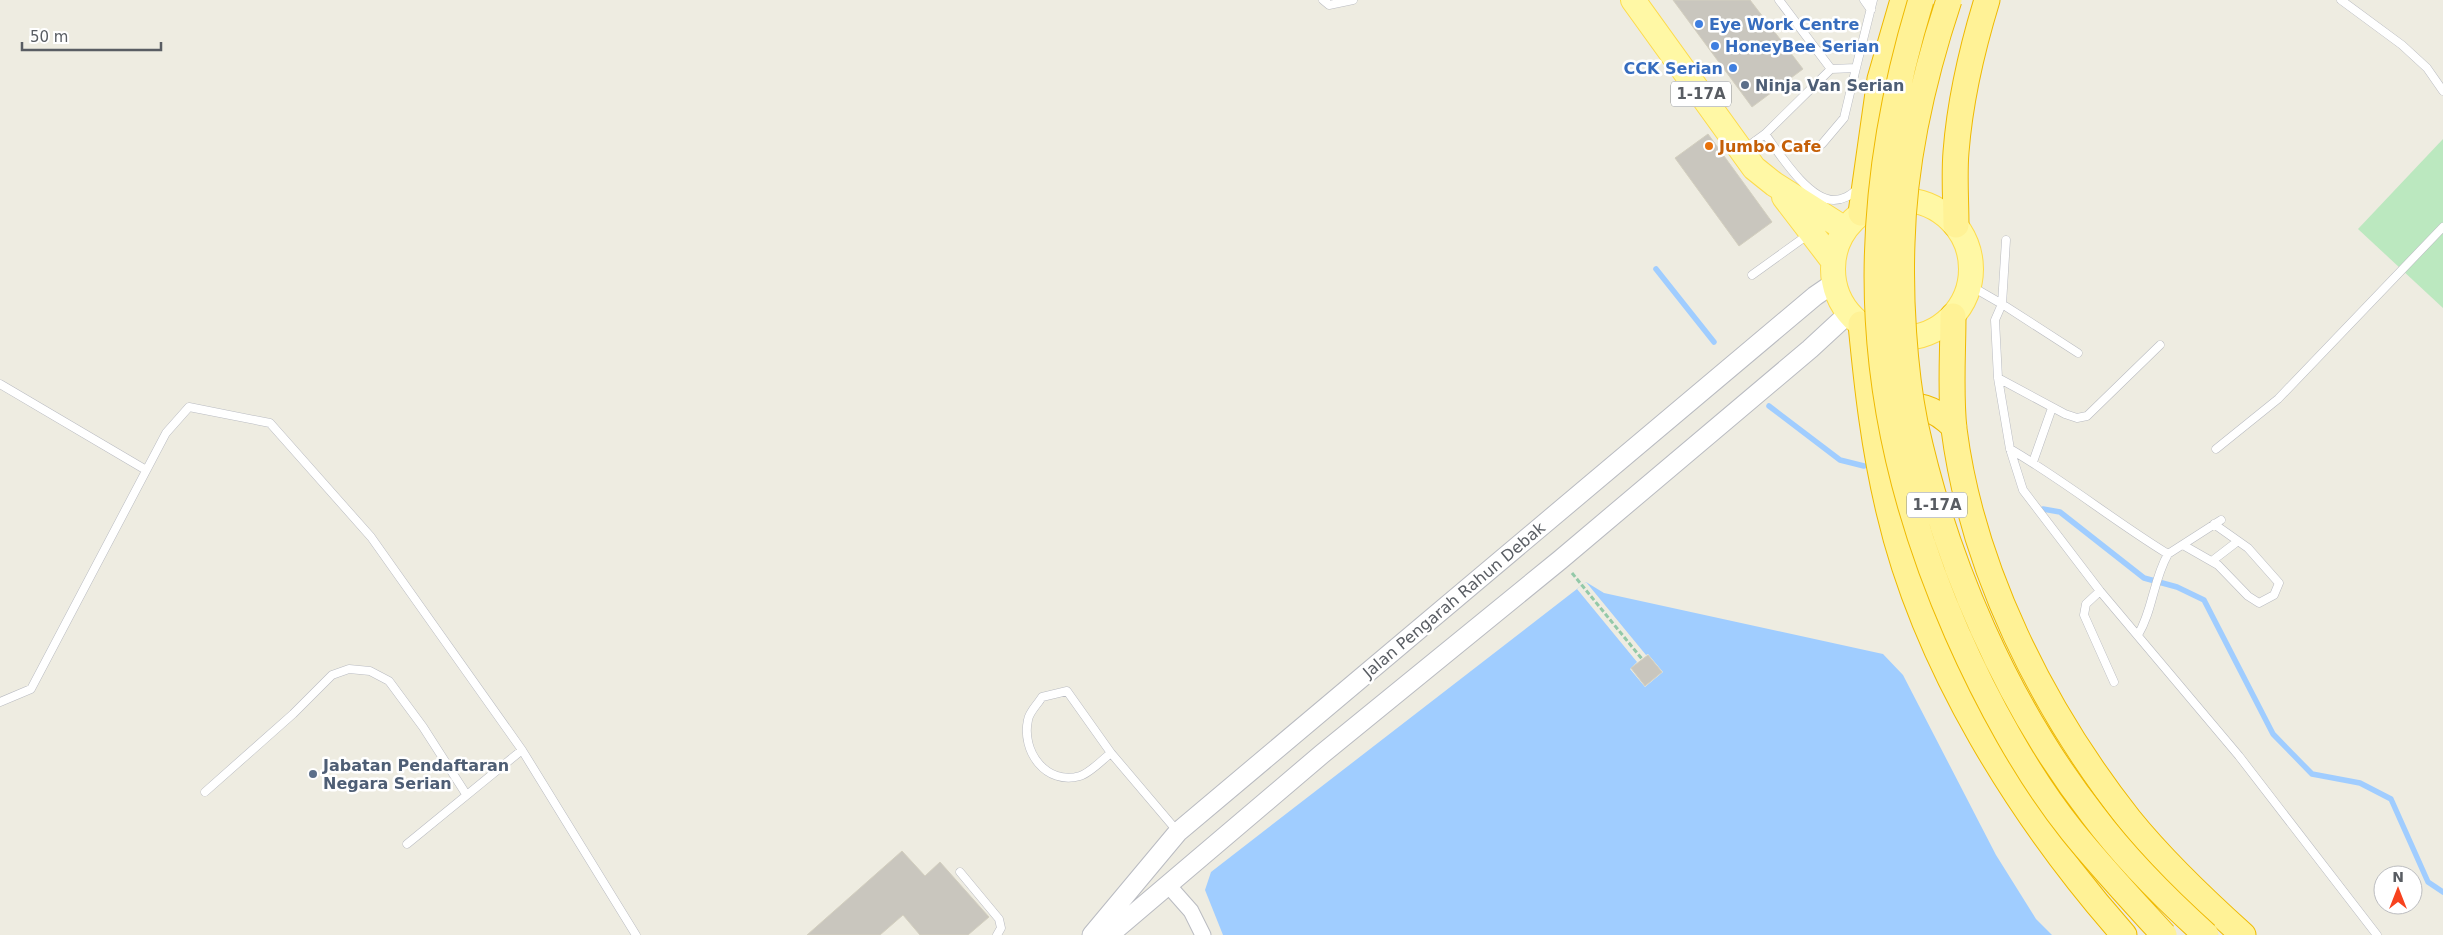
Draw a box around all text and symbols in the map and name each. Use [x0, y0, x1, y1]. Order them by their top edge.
place label: Eye Work Centre [1709, 15, 1859, 34]
marker: Eye Work Centre [1693, 18, 1705, 30]
scale bar [22, 20, 161, 52]
text: 50 m [30, 28, 68, 46]
place label: HoneyBee Serian [1725, 37, 1879, 56]
marker: HoneyBee Serian [1709, 40, 1721, 52]
place label: CCK Serian [1624, 59, 1723, 78]
marker: CCK Serian [1727, 62, 1739, 74]
place label: Ninja Van Serian [1755, 76, 1904, 95]
marker: Ninja Van Serian [1739, 79, 1751, 91]
road number: 1-17A [1671, 82, 1731, 106]
place label: Jumbo Cafe [1718, 137, 1822, 156]
marker: Jumbo Cafe [1703, 140, 1715, 152]
road number: 1-17A [1907, 492, 1967, 518]
street label: Jalan Pengarah Rahun Debak [1358, 518, 1550, 683]
place label: Jabatan Pendaftaran Negara Serian [322, 756, 509, 793]
marker: Jabatan Pendaftaran Negara Serian [307, 768, 319, 780]
north arrow [2373, 865, 2423, 915]
text: N [2392, 869, 2404, 885]

